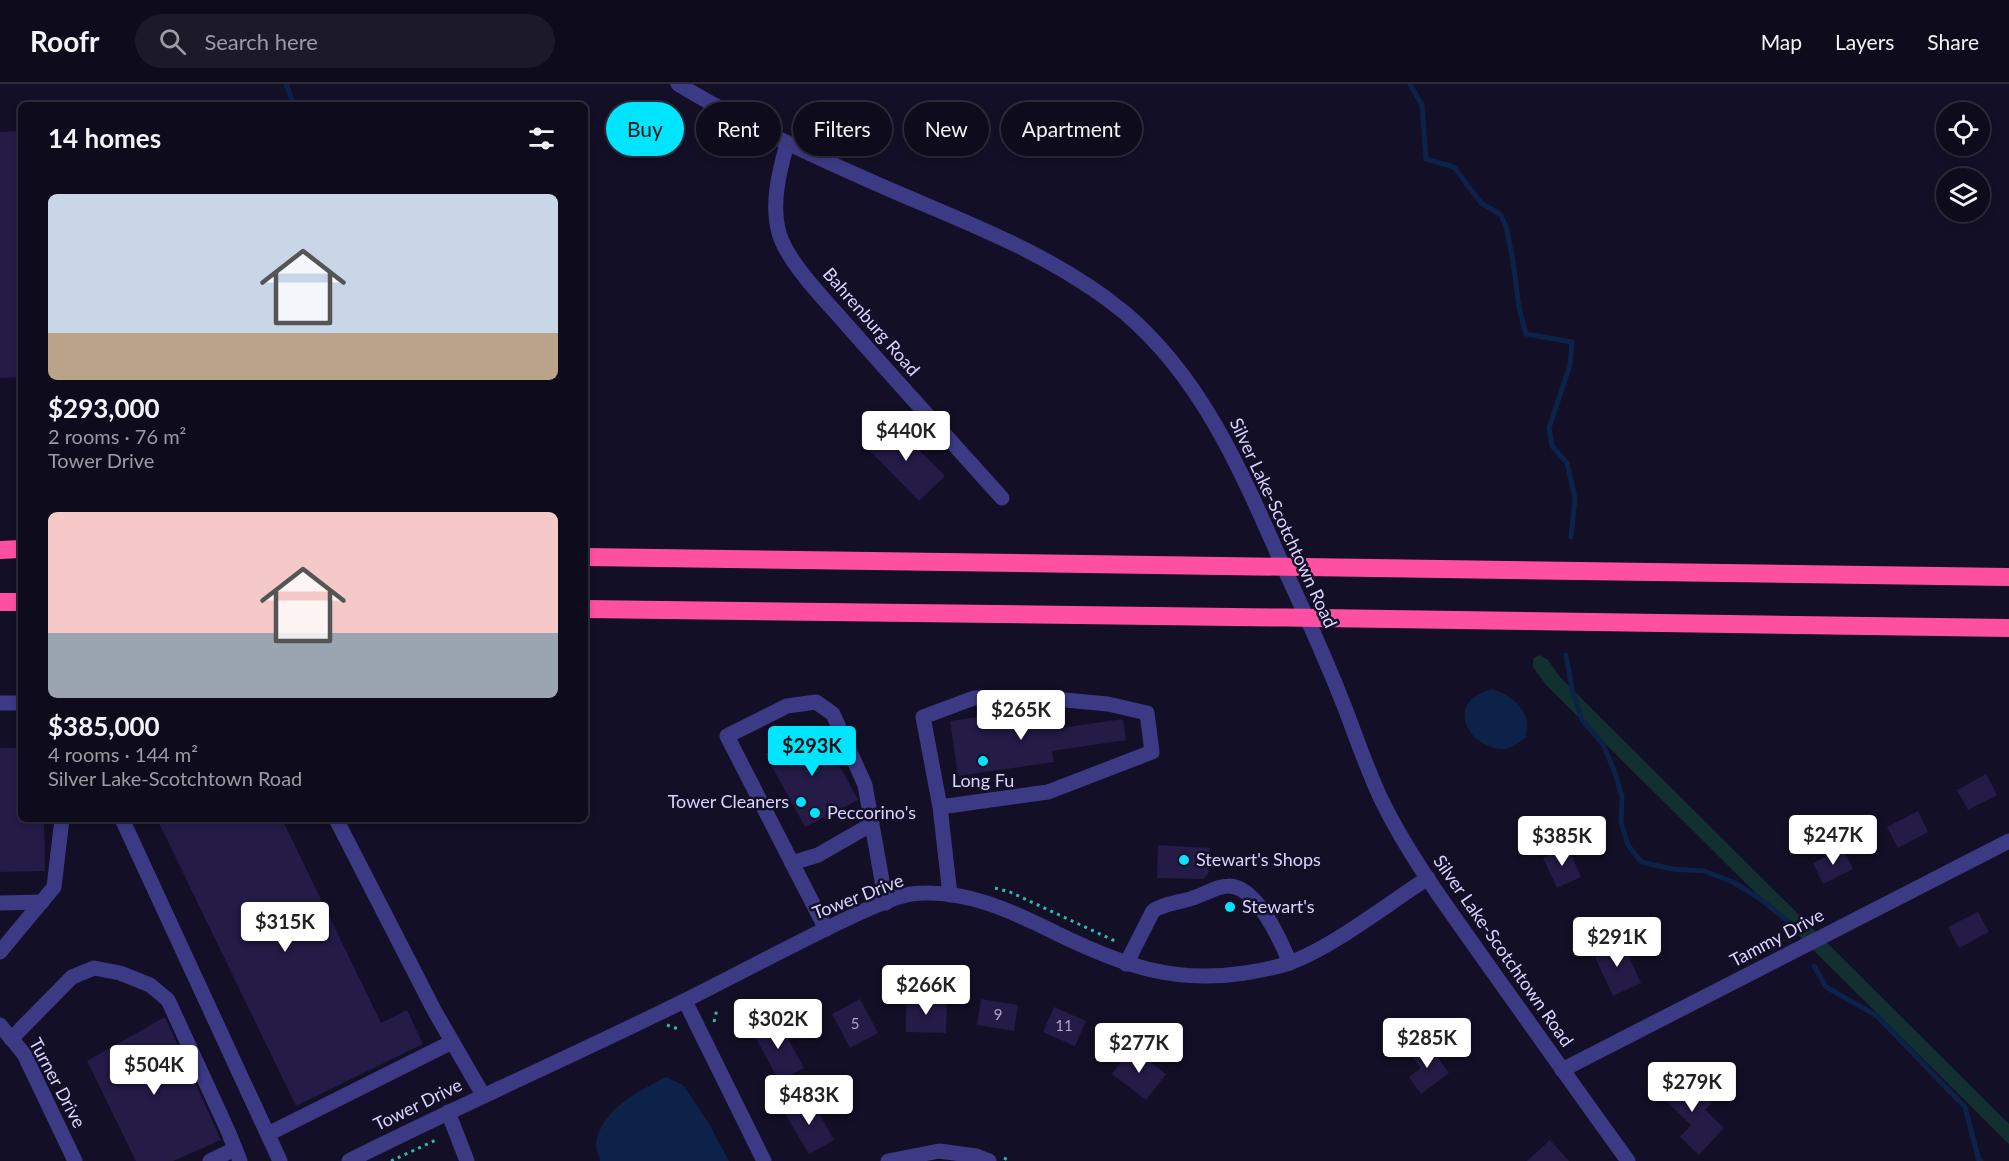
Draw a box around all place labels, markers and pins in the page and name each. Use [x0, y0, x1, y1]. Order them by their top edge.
pin: $440K [864, 411, 948, 462]
pin: $265K [979, 690, 1063, 741]
pin: $293K [770, 726, 854, 777]
marker: Long Fu [976, 754, 990, 768]
place label: Long Fu [952, 769, 1014, 791]
place label: Tower Cleaners [668, 790, 789, 812]
marker: Tower Cleaners [794, 795, 808, 809]
place label: Peccorino's [827, 801, 916, 823]
marker: Peccorino's [808, 806, 822, 820]
pin: $247K [1791, 815, 1875, 866]
pin: $385K [1520, 816, 1604, 867]
place label: Stewart's Shops [1196, 848, 1321, 870]
marker: Stewart's Shops [1177, 853, 1191, 867]
place label: Stewart's [1242, 895, 1315, 917]
marker: Stewart's [1223, 900, 1237, 914]
pin: $315K [243, 902, 327, 953]
pin: $291K [1575, 917, 1659, 968]
pin: $266K [884, 965, 968, 1016]
pin: $302K [736, 999, 820, 1050]
pin: $285K [1385, 1018, 1469, 1069]
pin: $277K [1097, 1023, 1181, 1074]
pin: $504K [112, 1045, 196, 1096]
pin: $279K [1650, 1062, 1734, 1113]
pin: $483K [767, 1075, 851, 1126]

